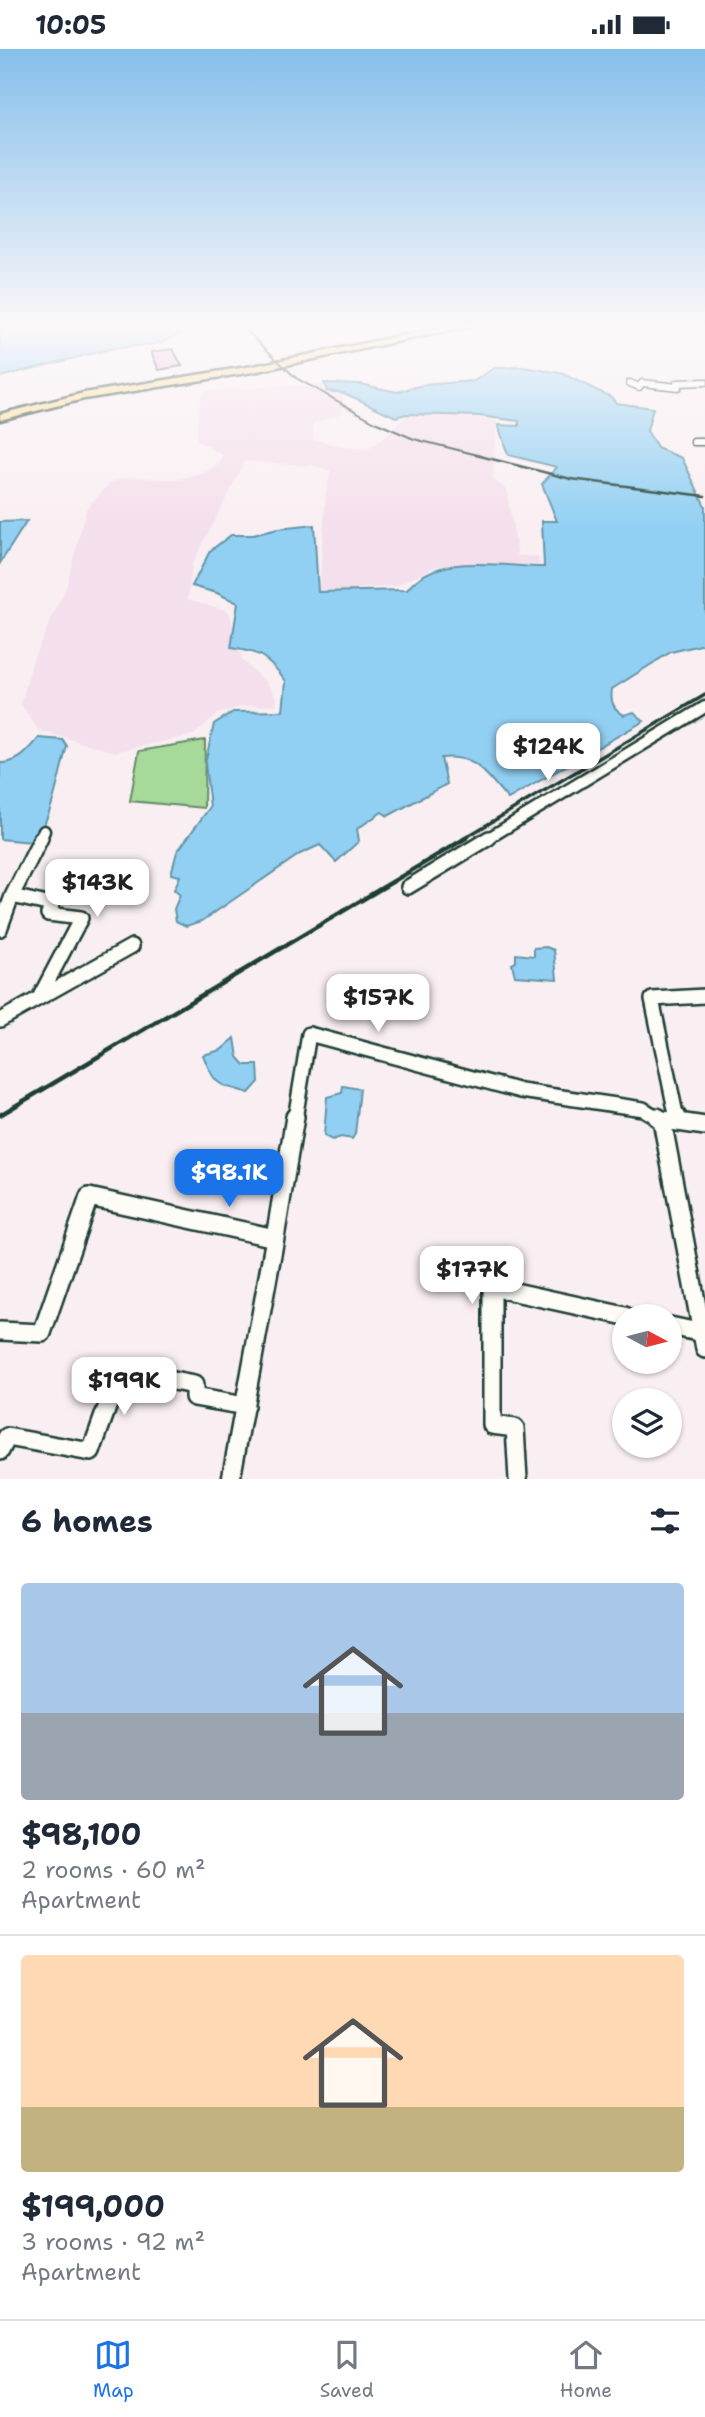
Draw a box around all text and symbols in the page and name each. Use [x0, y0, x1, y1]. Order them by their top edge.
text: 10:05 [35, 7, 106, 42]
pin: $124K [499, 723, 597, 783]
text: $124K [512, 731, 584, 761]
pin: $143K [48, 859, 146, 919]
text: $143K [61, 867, 133, 897]
pin: $157K [329, 975, 427, 1034]
text: $157K [342, 982, 414, 1012]
pin: $98.1K [172, 1149, 286, 1209]
text: $98.1K [190, 1157, 268, 1187]
pin: $177K [423, 1247, 521, 1306]
text: $177K [436, 1254, 508, 1284]
north arrow [612, 1304, 682, 1374]
map controls [612, 1304, 682, 1458]
pin: $199K [75, 1357, 173, 1417]
text: $199K [88, 1365, 160, 1395]
button: layers [612, 1388, 682, 1458]
text: 6 homes [21, 1501, 153, 1542]
icon: filters [646, 1502, 684, 1540]
icon: home [290, 1628, 416, 1754]
text: $98,100 [21, 1814, 142, 1855]
text: 2 rooms · 60 m² [21, 1855, 206, 1885]
text: Apartment [21, 1885, 141, 1915]
icon: home [290, 2000, 416, 2126]
text: $199,000 [21, 2186, 165, 2227]
text: 3 rooms · 92 m² [21, 2227, 205, 2257]
text: Apartment [21, 2257, 141, 2287]
tab: Map [93, 2336, 134, 2403]
tab: Saved [320, 2336, 374, 2403]
tab: Home [560, 2336, 612, 2403]

